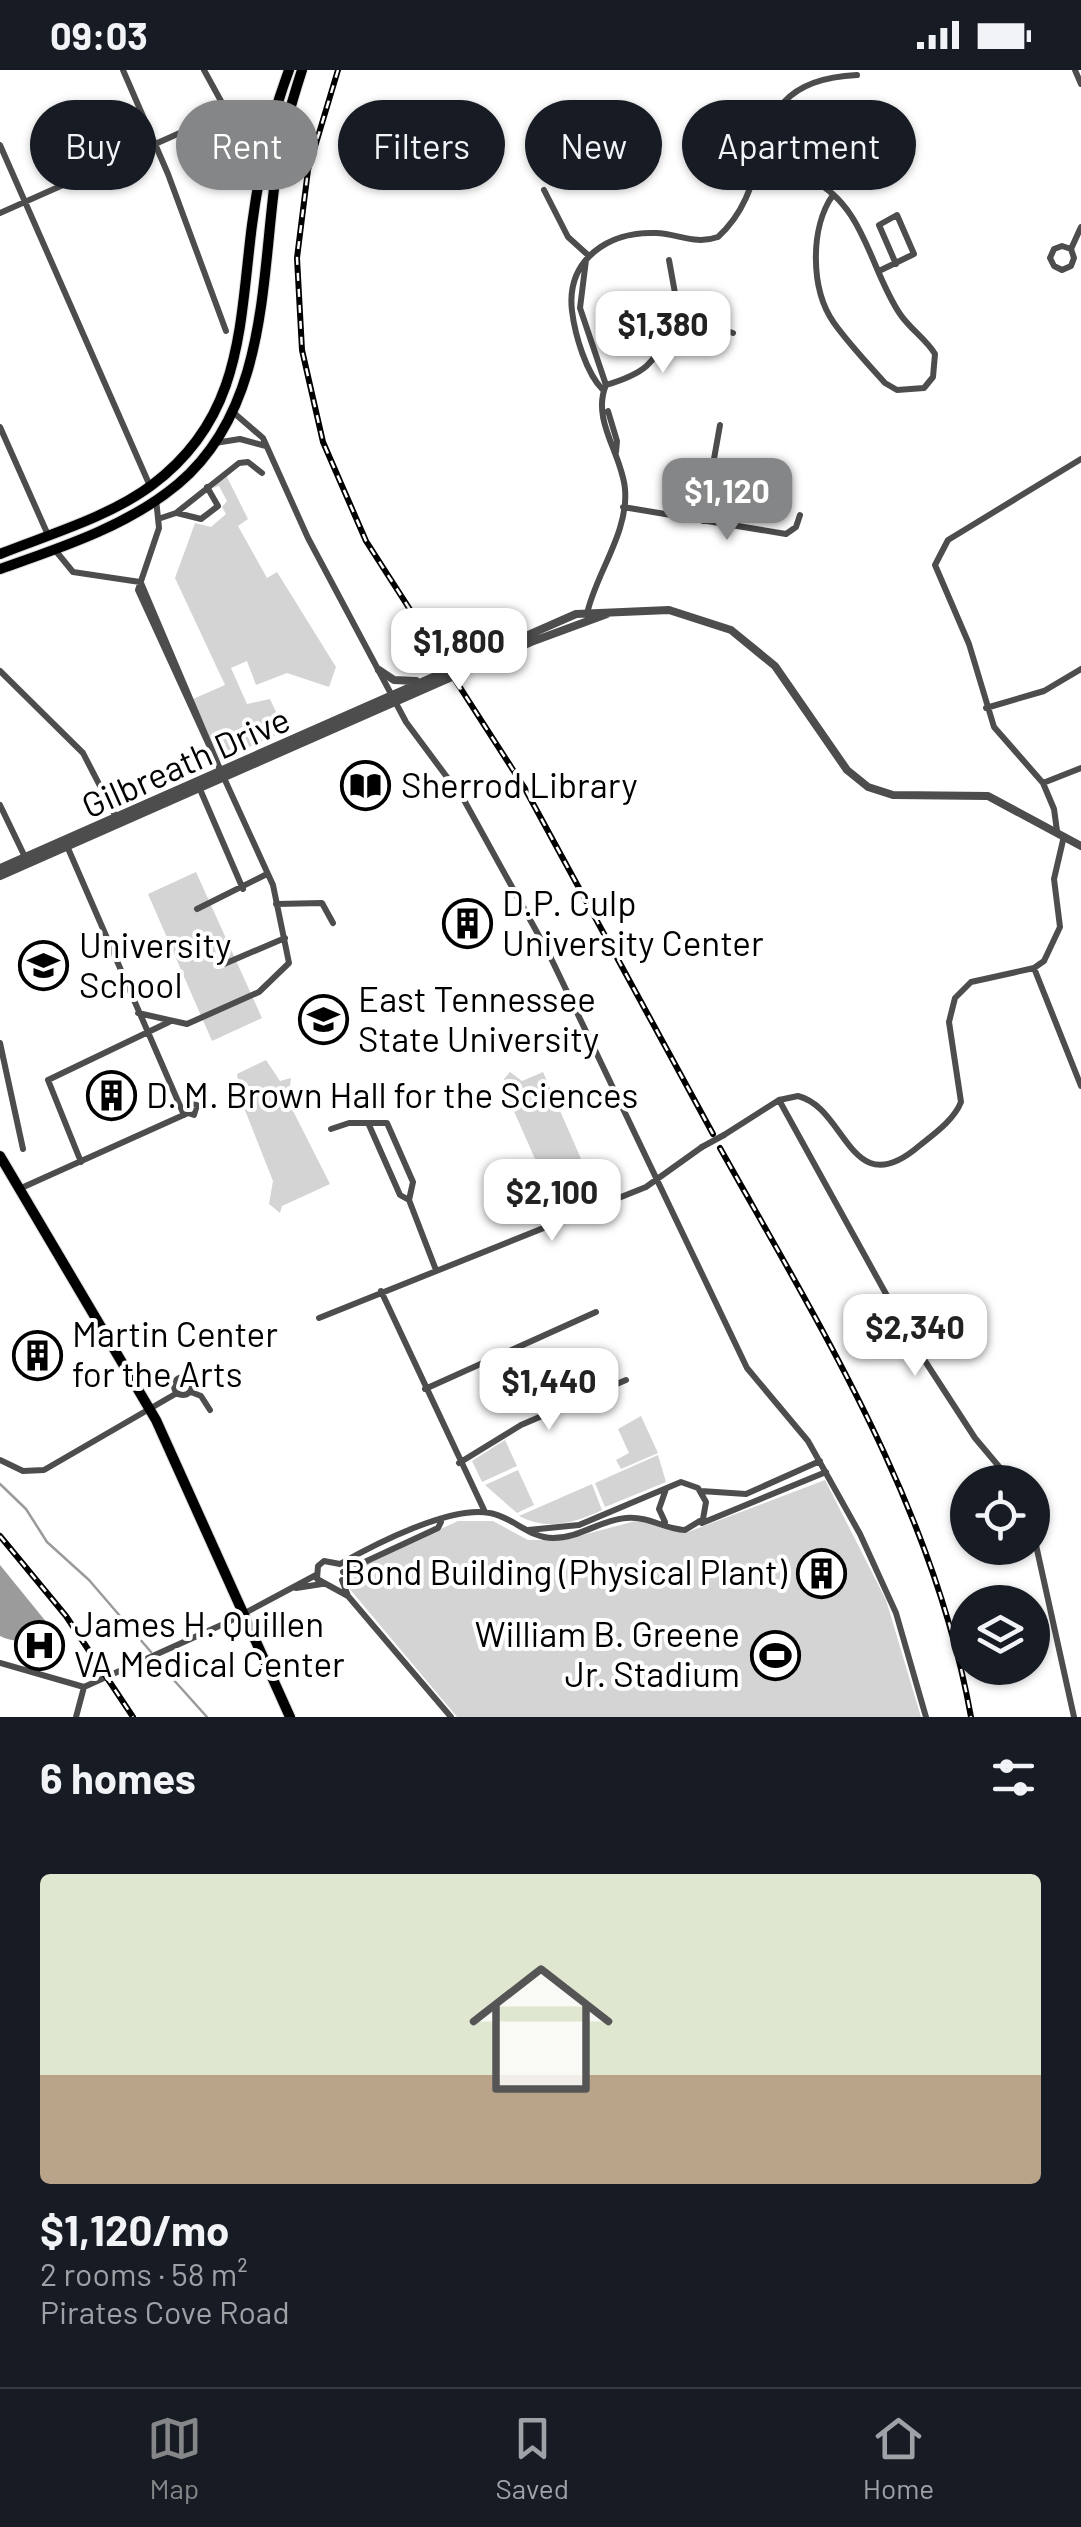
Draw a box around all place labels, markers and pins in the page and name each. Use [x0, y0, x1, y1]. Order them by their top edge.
pin: $1,380 [582, 291, 744, 376]
pin: $1,120 [646, 458, 808, 543]
pin: $1,800 [378, 608, 540, 693]
library icon: Sherrod Library [340, 760, 392, 812]
place label: Sherrod Library [401, 763, 638, 805]
place label: D.P. Culp University Center [502, 881, 764, 963]
building icon: D.P. Culp University Center [441, 898, 493, 950]
place label: University School [79, 923, 231, 1005]
school or university icon: University School [18, 940, 70, 992]
place label: East Tennessee State University [358, 977, 599, 1059]
school or university icon: East Tennessee State University [297, 994, 349, 1046]
building icon: D. M. Brown Hall for the Sciences [85, 1070, 137, 1122]
place label: D. M. Brown Hall for the Sciences [146, 1073, 638, 1115]
pin: $2,100 [471, 1159, 633, 1244]
pin: $2,340 [834, 1294, 996, 1379]
place label: Martin Center for the Arts [72, 1312, 278, 1394]
building icon: Martin Center for the Arts [11, 1329, 63, 1381]
pin: $1,440 [468, 1348, 630, 1433]
building icon: Bond Building (Physical Plant) [796, 1547, 848, 1599]
place label: Bond Building (Physical Plant) [344, 1550, 788, 1592]
place label: James H. Quillen VA Medical Center [74, 1602, 345, 1684]
place label: William B. Greene Jr. Stadium [475, 1612, 740, 1694]
hospital icon: James H. Quillen VA Medical Center [13, 1619, 65, 1671]
sports icon: William B. Greene Jr. Stadium [749, 1629, 801, 1681]

